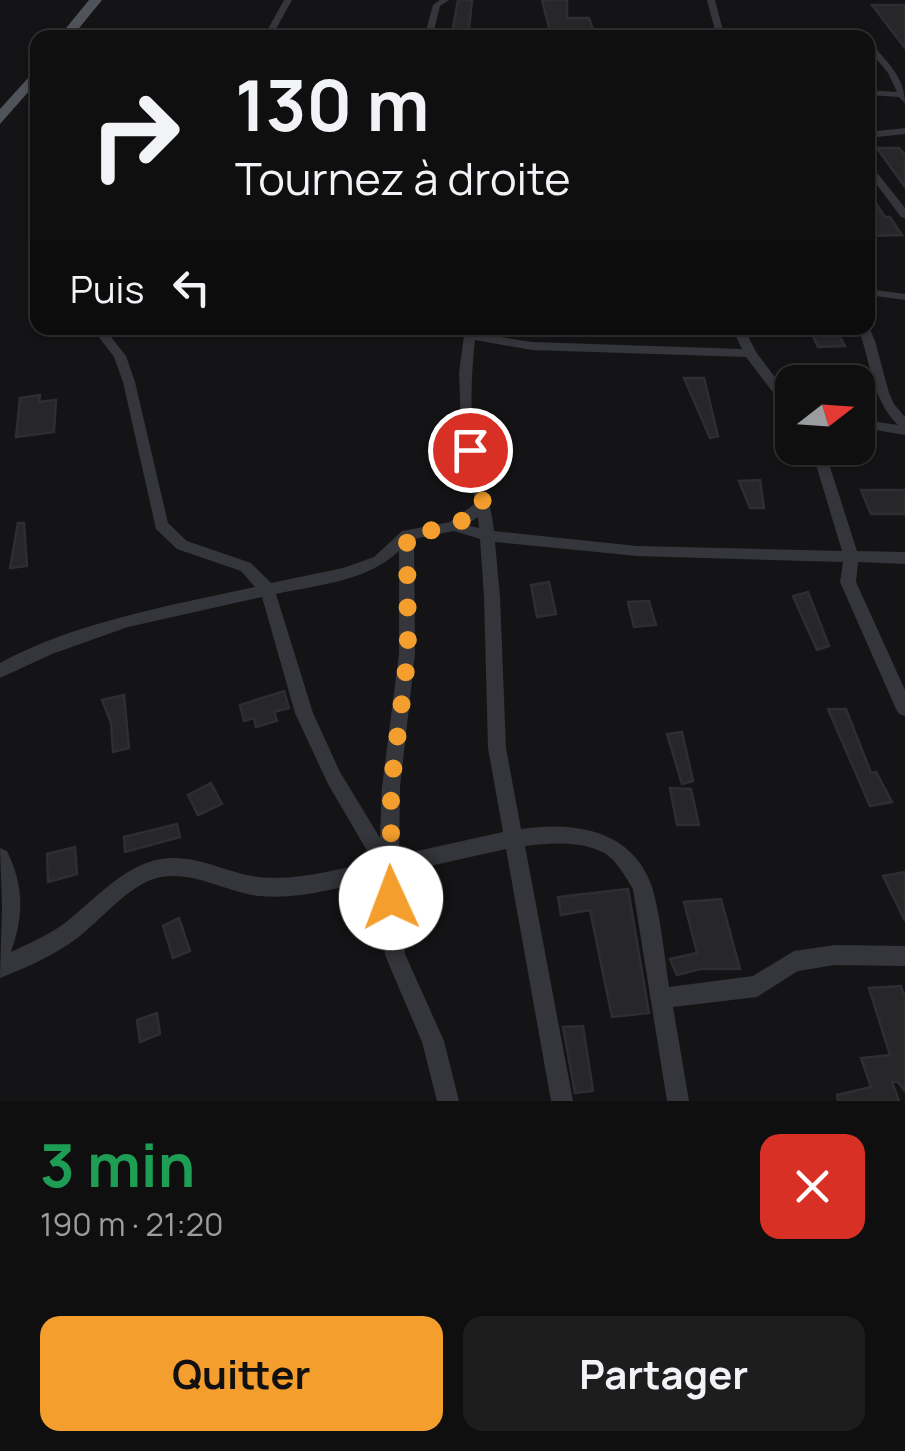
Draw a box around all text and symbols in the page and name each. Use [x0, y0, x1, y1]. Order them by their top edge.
text: 130 m [235, 56, 429, 152]
icon: right [70, 70, 200, 200]
text: Tournez à droite [235, 147, 571, 209]
icon: left [164, 260, 219, 315]
text: Puis [70, 262, 144, 314]
north arrow [775, 365, 875, 465]
map controls [775, 365, 875, 465]
pin [428, 408, 513, 493]
icon: arrive [443, 423, 498, 478]
position arrow [339, 846, 443, 950]
text: 3 min [40, 1123, 195, 1205]
button: close [760, 1134, 865, 1239]
text: 190 m · 21:20 [40, 1202, 224, 1246]
button: Quitter [40, 1316, 443, 1431]
button: Partager [463, 1316, 865, 1431]

